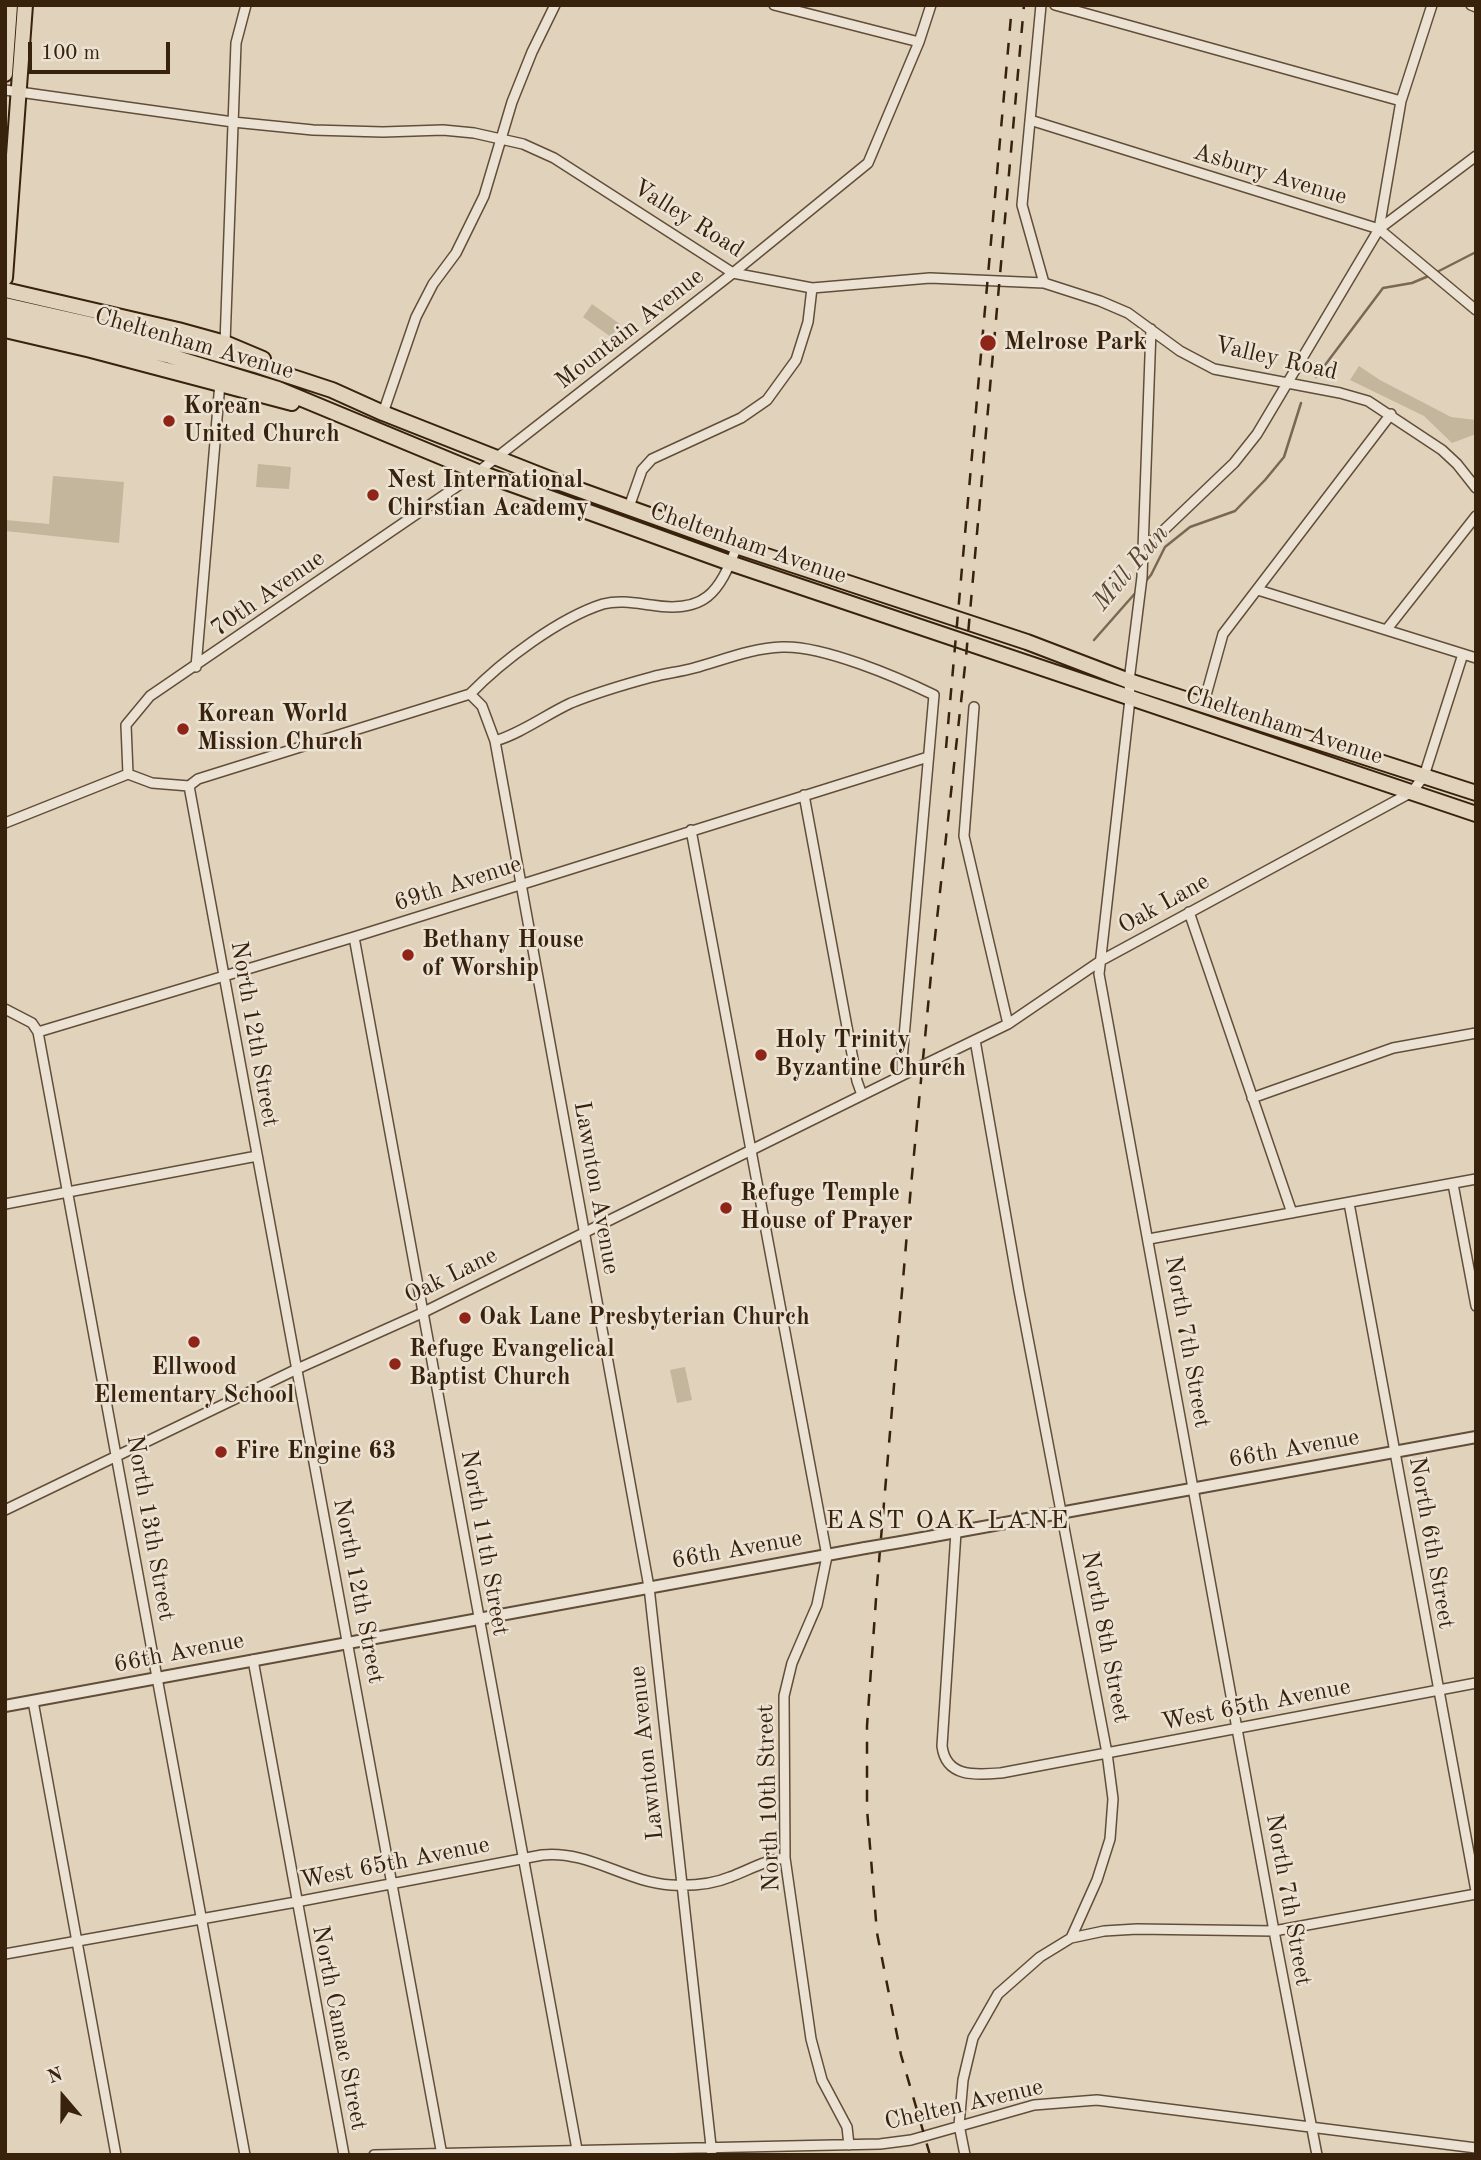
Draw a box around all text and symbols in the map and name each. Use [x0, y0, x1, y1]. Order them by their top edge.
scale bar [32, 28, 173, 72]
text: 100 m [41, 43, 100, 64]
street label: Asbury Avenue [1190, 138, 1350, 212]
street label: Valley Road [627, 174, 749, 264]
street label: Mountain Avenue [550, 262, 710, 396]
street label: Cheltenham Avenue [91, 302, 297, 386]
place label: Melrose Park [1004, 329, 1147, 357]
street label: Valley Road [1212, 331, 1340, 387]
marker: Melrose Park [978, 333, 998, 353]
place label: Korean United Church [183, 393, 340, 449]
marker: Korean United Church [161, 413, 177, 429]
place label: Nest International Chirstian Academy [387, 467, 589, 523]
marker: Nest International Chirstian Academy [365, 487, 381, 503]
street label: Cheltenham Avenue [646, 497, 850, 591]
water label: Mill Run [1086, 519, 1176, 617]
street label: 70th Avenue [206, 544, 330, 644]
street label: Cheltenham Avenue [1182, 680, 1386, 772]
place label: Korean World Mission Church [197, 701, 363, 757]
marker: Korean World Mission Church [175, 721, 191, 737]
street label: 69th Avenue [391, 850, 525, 918]
street label: Oak Lane [1113, 867, 1215, 941]
place label: Bethany House of Worship [422, 927, 584, 983]
street label: North 12th Street [223, 939, 285, 1129]
marker: Bethany House of Worship [400, 947, 416, 963]
place label: Holy Trinity Byzantine Church [775, 1027, 966, 1083]
marker: Holy Trinity Byzantine Church [753, 1047, 769, 1063]
street label: Lawnton Avenue [567, 1099, 625, 1277]
place label: Refuge Temple House of Prayer [740, 1180, 913, 1236]
marker: Refuge Temple House of Prayer [718, 1200, 734, 1216]
street label: Oak Lane [400, 1241, 502, 1311]
street label: North 7th Street [1158, 1254, 1216, 1430]
place label: Oak Lane Presbyterian Church [479, 1304, 810, 1332]
marker: Oak Lane Presbyterian Church [457, 1310, 473, 1326]
marker: Ellwood Elementary School [186, 1334, 202, 1350]
place label: Refuge Evangelical Baptist Church [409, 1336, 615, 1392]
place label: Ellwood Elementary School [94, 1354, 294, 1410]
marker: Refuge Evangelical Baptist Church [387, 1356, 403, 1372]
street label: 66th Avenue [1226, 1423, 1362, 1475]
street label: North 13th Street [119, 1433, 181, 1623]
place label: Fire Engine 63 [235, 1438, 396, 1466]
marker: Fire Engine 63 [213, 1444, 229, 1460]
street label: North 11th Street [453, 1448, 515, 1638]
street label: North 6th Street [1402, 1455, 1460, 1631]
street label: North 12th Street [326, 1496, 390, 1686]
district label: EAST OAK LANE [827, 1505, 1069, 1537]
street label: 66th Avenue [669, 1524, 805, 1576]
street label: North 8th Street [1074, 1549, 1136, 1725]
street label: 66th Avenue [111, 1626, 247, 1680]
street label: Lawnton Avenue [624, 1664, 670, 1842]
street label: West 65th Avenue [1159, 1673, 1353, 1737]
street label: North 10th Street [751, 1704, 787, 1892]
street label: North 7th Street [1259, 1812, 1317, 1988]
street label: West 65th Avenue [298, 1831, 492, 1895]
street label: North Camac Street [305, 1923, 373, 2133]
north arrow [28, 2062, 98, 2132]
text: N [46, 2065, 66, 2088]
street label: Chelten Avenue [882, 2073, 1046, 2137]

